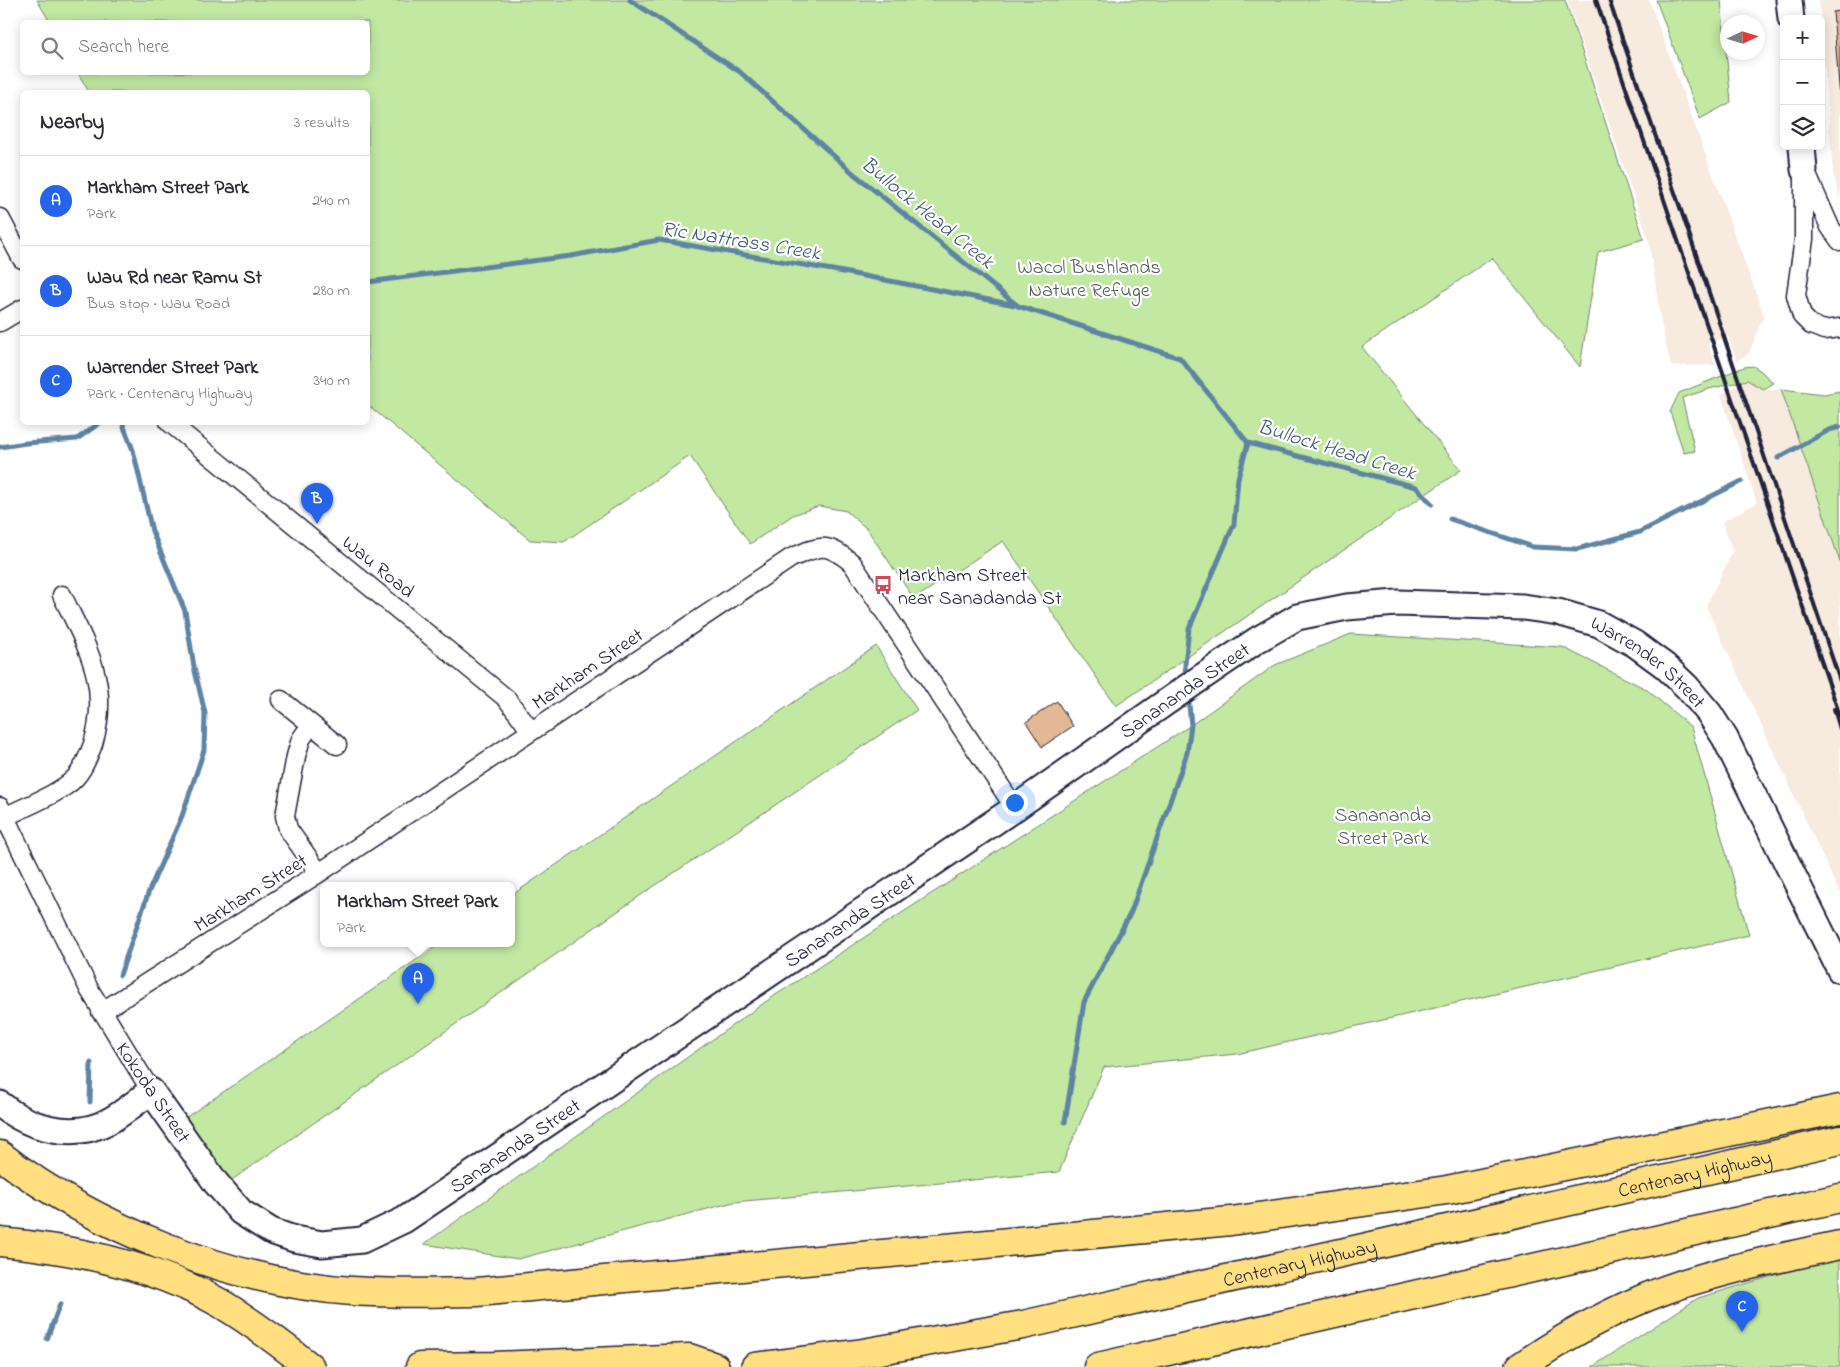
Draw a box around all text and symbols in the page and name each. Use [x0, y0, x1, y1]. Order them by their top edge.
north arrow [1720, 15, 1765, 60]
map controls [1780, 15, 1825, 150]
button: + [1780, 15, 1825, 60]
search box [20, 20, 370, 75]
icon: search [38, 34, 66, 62]
text: Search here [78, 34, 169, 61]
button: − [1780, 60, 1825, 105]
button: layers [1780, 105, 1825, 150]
text: Nearby [40, 108, 104, 138]
text: 3 results [294, 111, 350, 135]
water label: Bullock Head Creek [854, 150, 1000, 277]
text: Markham Street Park [87, 175, 249, 202]
text: A [51, 189, 61, 213]
text: 240 m [312, 189, 350, 213]
text: Park [87, 202, 116, 226]
water label: Ric Nattrass Creek [659, 215, 823, 269]
park label: Wacol Bushlands Nature Refuge [1017, 254, 1161, 307]
text: Wau Rd near Ramu St [87, 265, 262, 292]
text: B [51, 279, 61, 303]
text: 280 m [313, 279, 350, 303]
text: Bus stop · Wau Road [87, 292, 230, 316]
text: Warrender Street Park [87, 355, 258, 382]
text: C [52, 369, 60, 393]
text: 340 m [313, 369, 350, 393]
text: Park · Centenary Highway [87, 382, 252, 406]
water label: Bullock Head Creek [1254, 413, 1420, 489]
pin: B [301, 483, 333, 524]
street label: Wau Road [335, 530, 420, 606]
place label: Markham Street near Sanadanda St [898, 562, 1062, 614]
bus stop icon: Markham Street near Sanadanda St [872, 574, 894, 596]
street label: Warrender Street [1584, 610, 1711, 716]
street label: Markham Street [527, 622, 650, 718]
street label: Sanananda Street [1115, 637, 1257, 747]
your location [1002, 790, 1028, 816]
park label: Sanananda Street Park [1335, 802, 1431, 854]
street label: Markham Street [189, 847, 314, 941]
street label: Sanananda Street [780, 867, 923, 976]
popup [320, 882, 515, 947]
text: Markham Street Park [337, 889, 498, 916]
text: Park [337, 916, 366, 940]
pin: A [402, 963, 434, 1004]
street label: Kokoda Street [107, 1037, 197, 1150]
street label: Sanananda Street [445, 1093, 588, 1202]
street label: Centenary Highway [1616, 1144, 1775, 1207]
street label: Centenary Highway [1221, 1233, 1380, 1296]
pin: C [1726, 1291, 1758, 1332]

